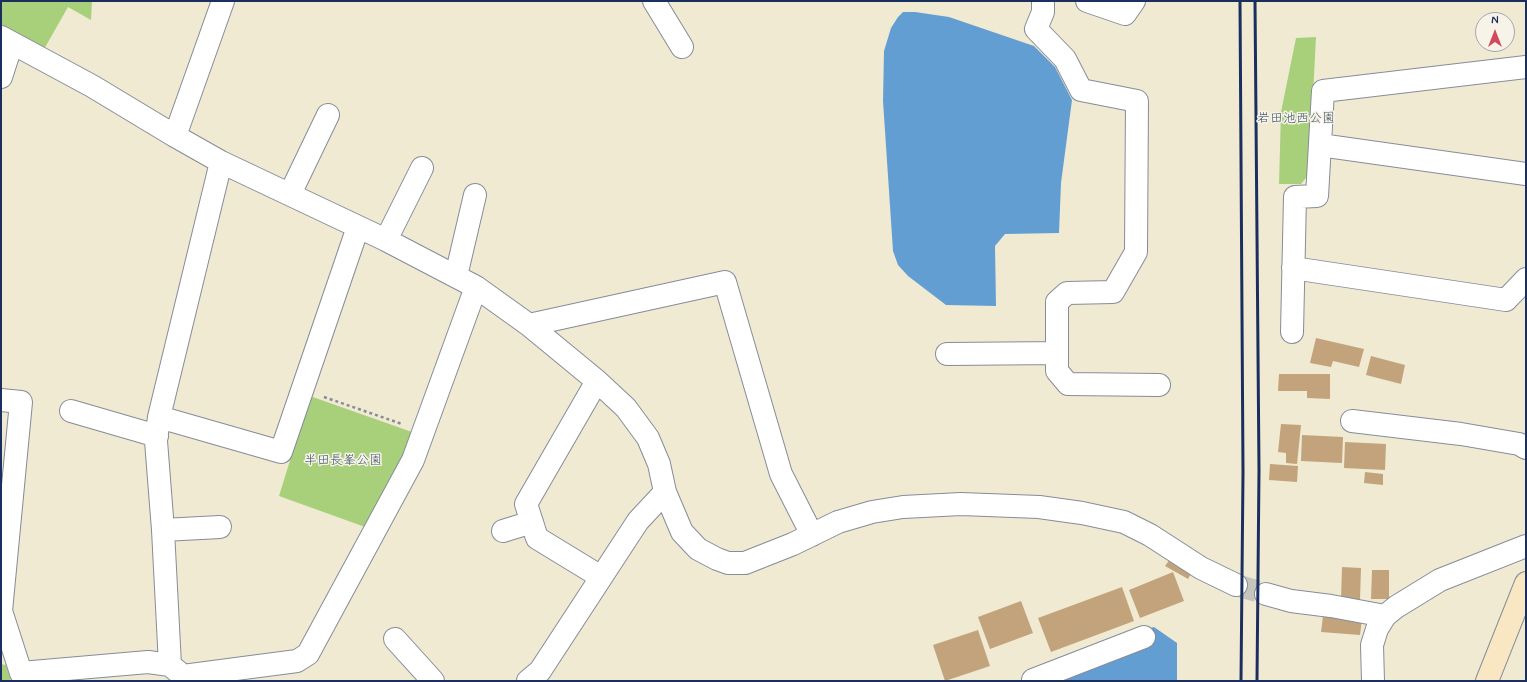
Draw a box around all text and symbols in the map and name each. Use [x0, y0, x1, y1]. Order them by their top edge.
north arrow [1475, 12, 1515, 52]
text: N [1491, 14, 1499, 28]
park label: 岩田池西公園 [1257, 111, 1335, 127]
park label: 半田長峯公園 [304, 453, 382, 469]

